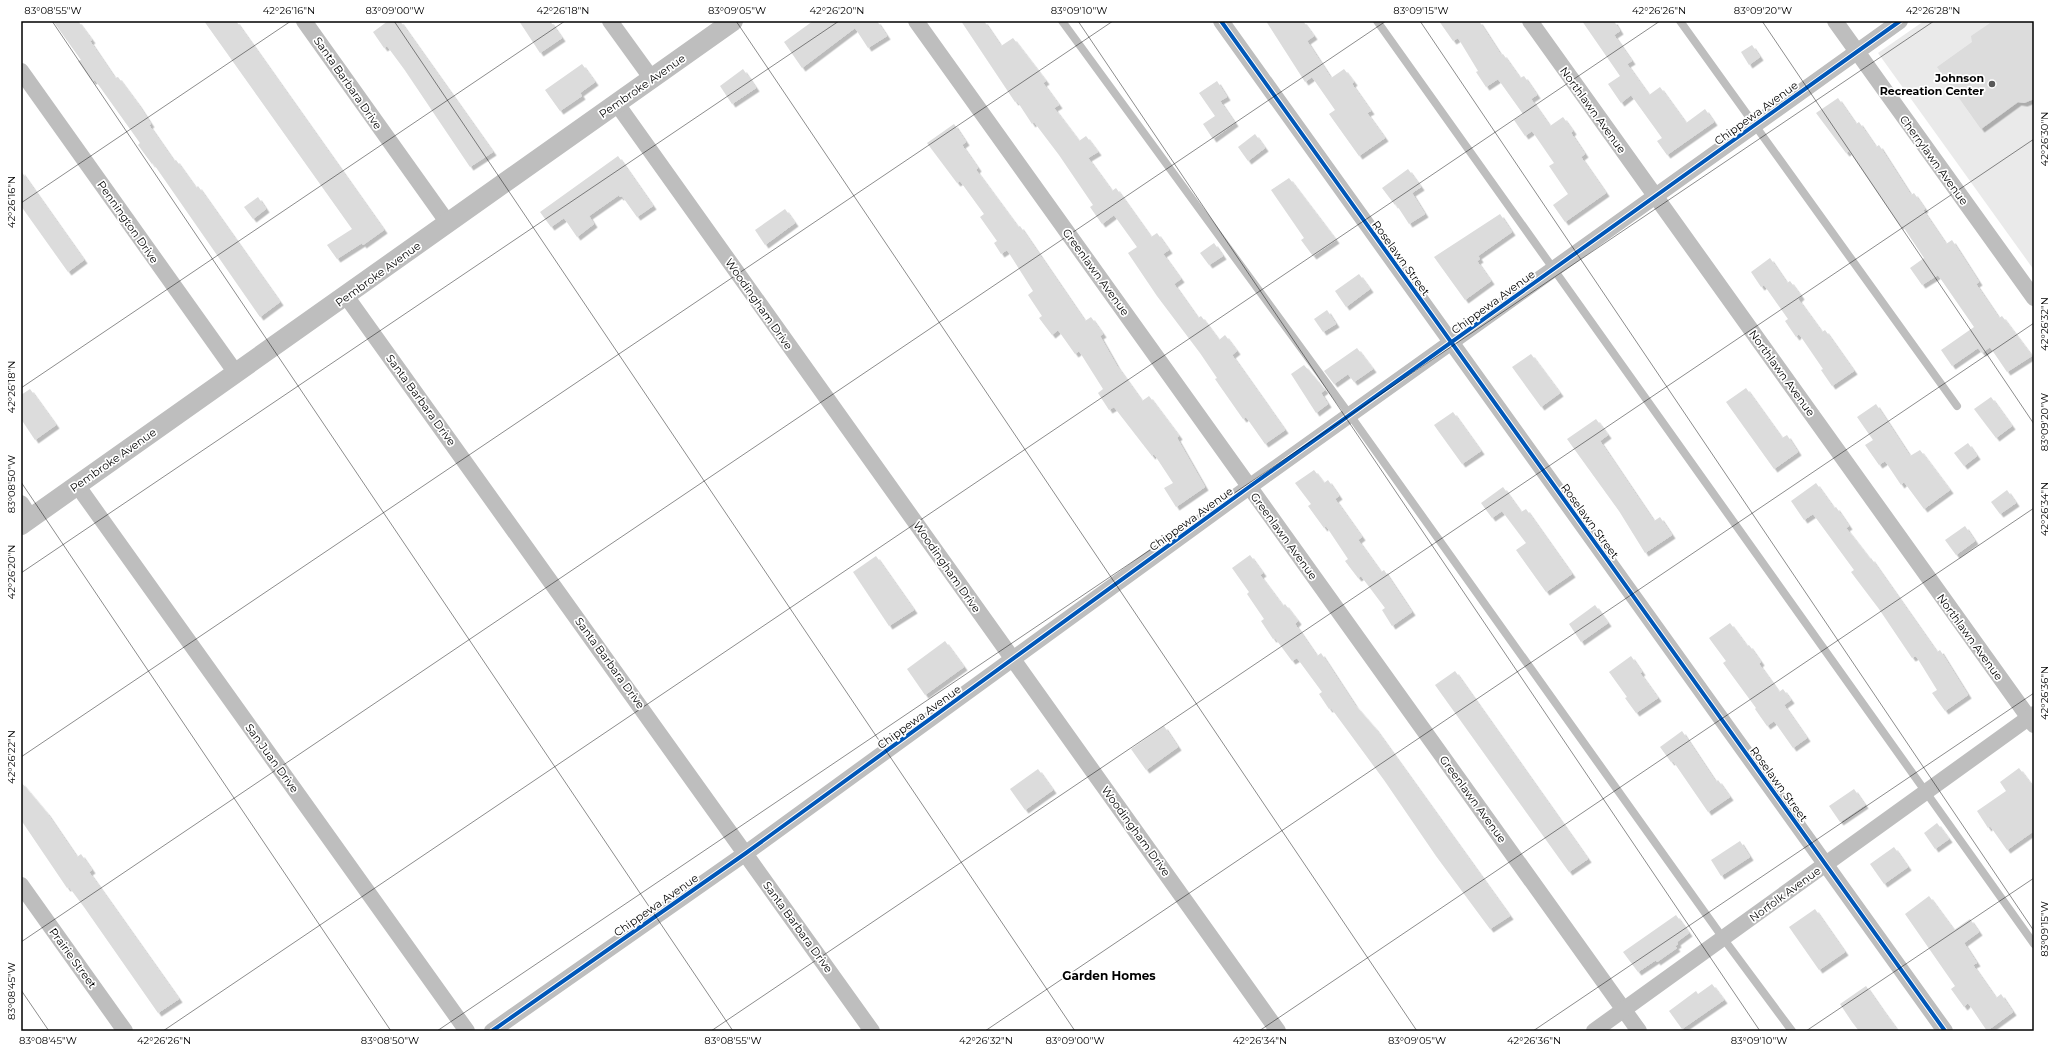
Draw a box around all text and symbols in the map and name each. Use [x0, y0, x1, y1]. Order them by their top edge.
text: 83°08'55"W [24, 4, 82, 17]
text: 42°26'16"N [263, 4, 315, 17]
text: 83°09'00"W [365, 4, 425, 17]
text: 42°26'18"N [537, 4, 589, 17]
text: 83°09'05"W [708, 4, 766, 17]
text: 42°26'20"N [810, 4, 864, 17]
text: 83°09'10"W [1051, 4, 1107, 17]
text: 83°09'15"W [1393, 4, 1449, 17]
text: 42°26'26"N [1632, 4, 1686, 17]
text: 83°09'20"W [1734, 4, 1792, 17]
text: 42°26'28"N [1906, 4, 1960, 17]
street label: Santa Barbara Drive [311, 34, 385, 132]
street label: Pembroke Avenue [596, 51, 688, 121]
street label: Northlawn Avenue [1557, 64, 1629, 156]
place label: Johnson Recreation Center [1880, 71, 1984, 98]
street label: Chippewa Avenue [1711, 78, 1801, 148]
marker: Johnson Recreation Center [1987, 79, 1997, 89]
street label: Cherrylawn Avenue [1897, 112, 1971, 208]
text: 42°26'30"N [2038, 112, 2051, 166]
text: 42°26'16"N [5, 176, 18, 228]
street label: Pennington Drive [94, 178, 162, 266]
street label: Roselawn Street [1369, 218, 1433, 299]
street label: Greenlawn Avenue [1060, 226, 1133, 319]
street label: Pembroke Avenue [333, 238, 424, 310]
street label: Woodingham Drive [722, 256, 796, 353]
street label: Chippewa Avenue [1448, 267, 1538, 337]
text: 42°26'32"N [2038, 297, 2051, 351]
street label: Northlawn Avenue [1746, 327, 1818, 419]
street label: Santa Barbara Drive [383, 352, 459, 449]
text: 42°26'18"N [5, 361, 18, 413]
text: 83°09'20"W [2038, 393, 2051, 451]
street label: Pembroke Avenue [67, 425, 159, 495]
text: 83°08'50"W [5, 455, 18, 513]
street label: Roselawn Street [1558, 481, 1622, 562]
text: 42°26'34"N [2038, 482, 2051, 536]
street label: Chippewa Avenue [1146, 484, 1236, 554]
street label: Greenlawn Avenue [1248, 490, 1321, 583]
street label: Woodingham Drive [910, 519, 984, 616]
text: 42°26'20"N [5, 545, 18, 599]
street label: Northlawn Avenue [1934, 591, 2006, 683]
street label: Santa Barbara Drive [572, 615, 648, 712]
text: 42°26'36"N [2038, 666, 2051, 720]
street label: Chippewa Avenue [874, 682, 964, 752]
street label: San Juan Drive [242, 721, 302, 796]
text: 42°26'22"N [5, 730, 18, 784]
street label: Roselawn Street [1747, 744, 1811, 825]
street label: Greenlawn Avenue [1437, 753, 1510, 846]
street label: Woodingham Drive [1099, 783, 1174, 879]
street label: Norfolk Avenue [1747, 863, 1824, 925]
street label: Chippewa Avenue [611, 870, 701, 939]
street label: Santa Barbara Drive [760, 879, 836, 976]
text: 83°09'15"W [2038, 901, 2051, 957]
street label: Prairie Street [46, 925, 100, 991]
text: 83°08'45"W [5, 962, 18, 1020]
district label: Garden Homes [1062, 968, 1156, 983]
text: 83°08'45"W [19, 1034, 77, 1047]
text: 42°26'26"N [137, 1034, 191, 1047]
text: 83°08'50"W [361, 1034, 419, 1047]
text: 83°08'55"W [704, 1034, 762, 1047]
text: 42°26'32"N [959, 1034, 1013, 1047]
text: 83°09'00"W [1045, 1034, 1105, 1047]
text: 42°26'34"N [1233, 1034, 1287, 1047]
text: 83°09'05"W [1388, 1034, 1446, 1047]
text: 42°26'36"N [1507, 1034, 1561, 1047]
text: 83°09'10"W [1731, 1034, 1787, 1047]

